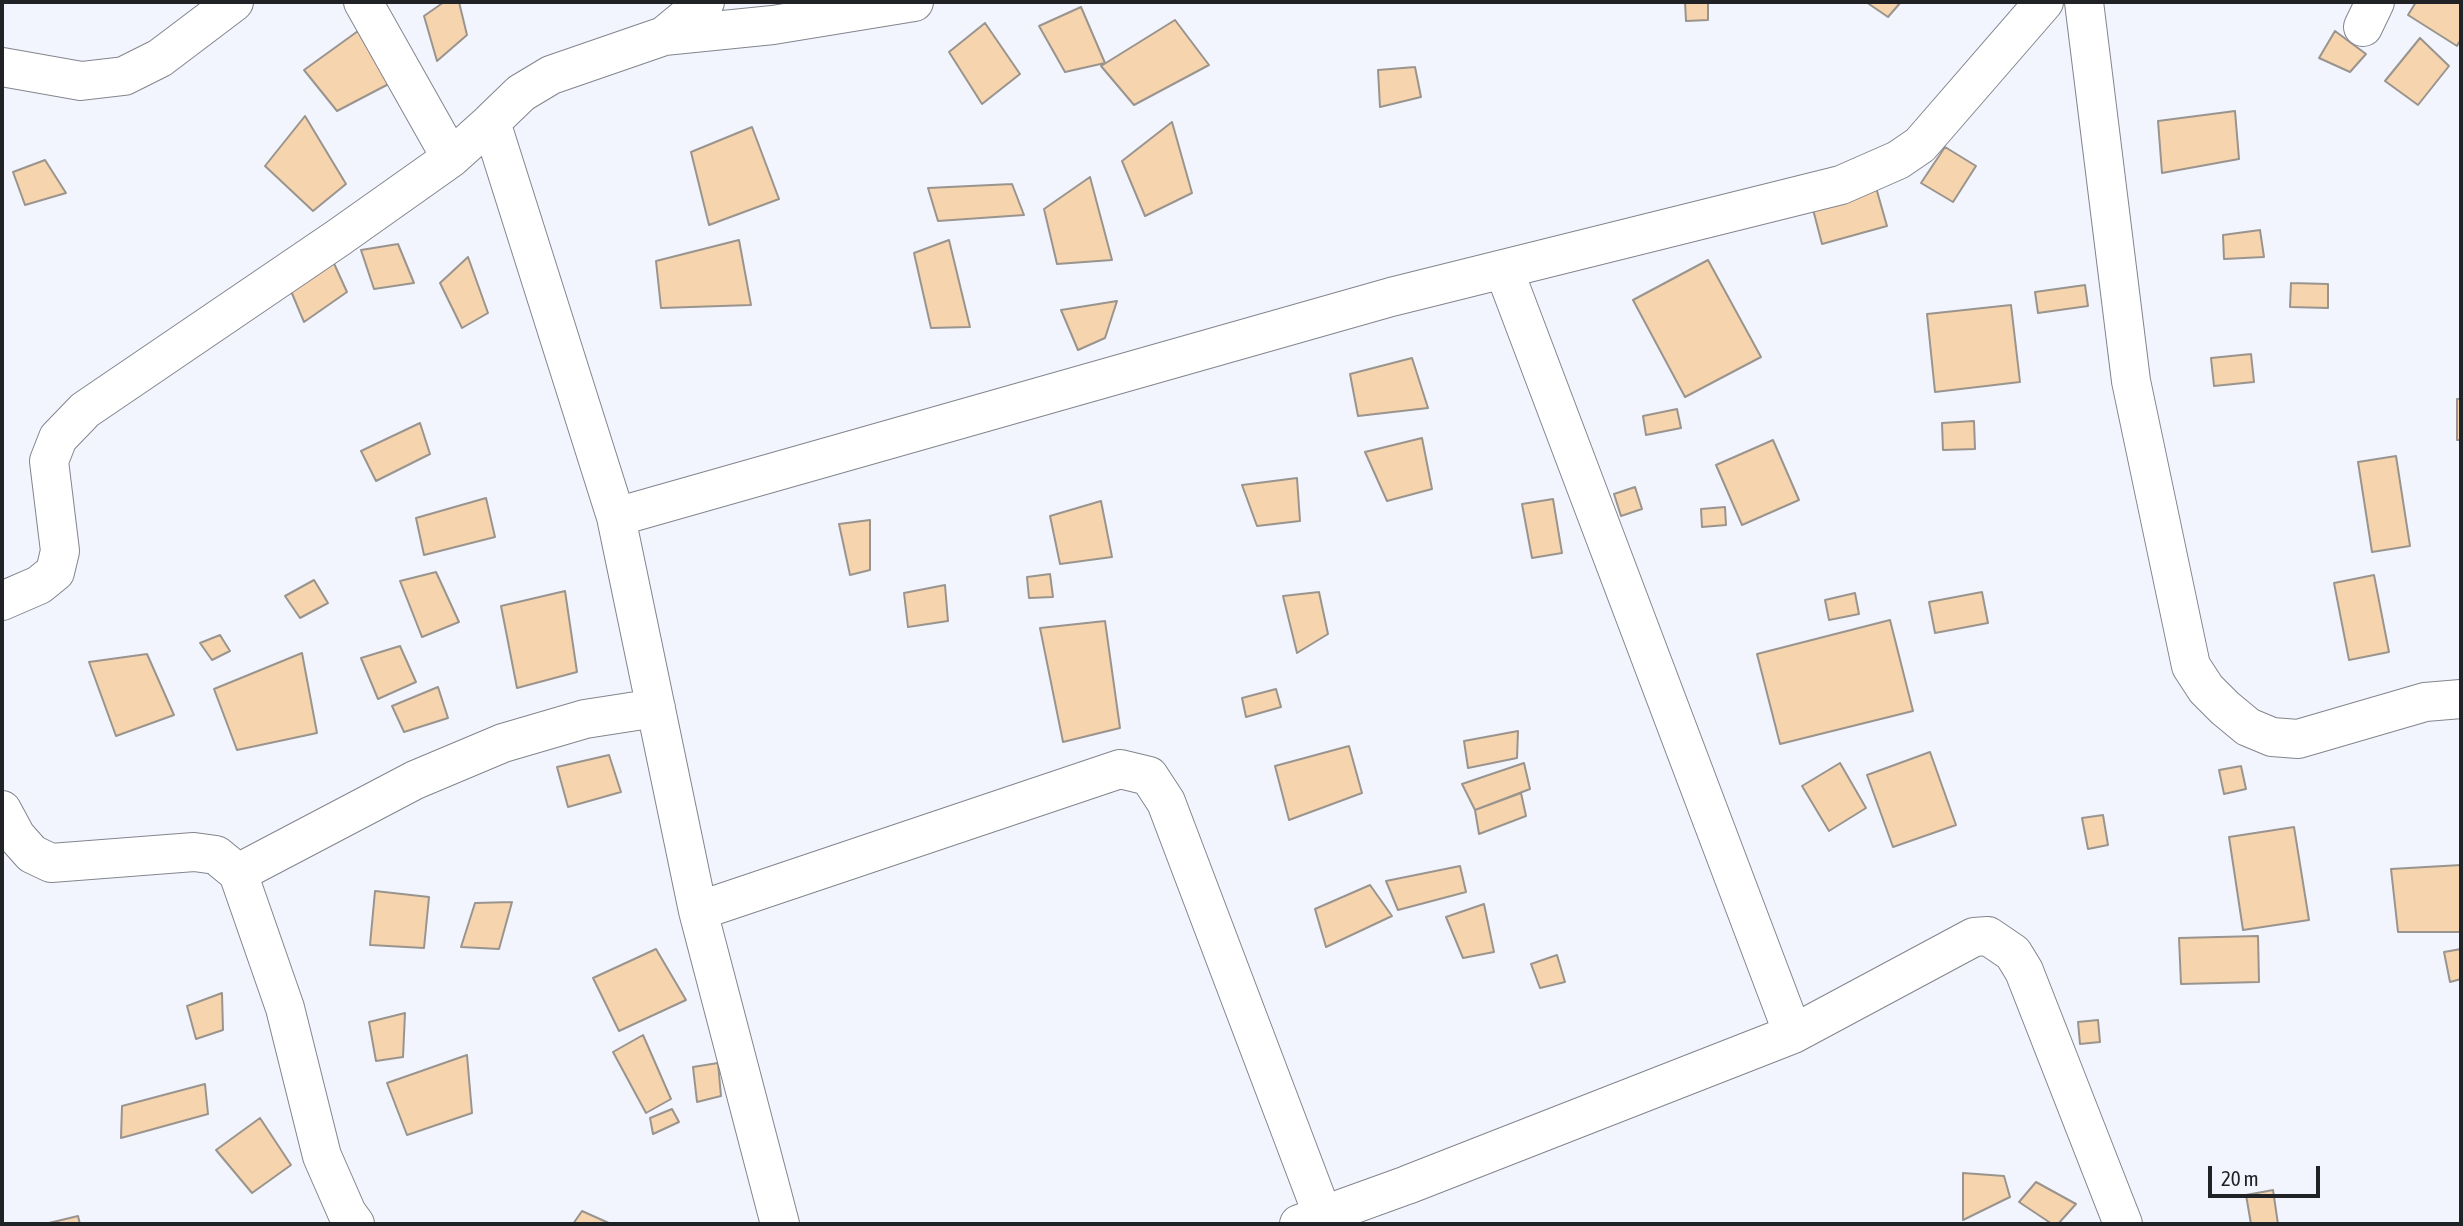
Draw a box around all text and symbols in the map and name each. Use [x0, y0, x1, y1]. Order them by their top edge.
scale bar [2211, 1152, 2323, 1196]
text: 20 m [2221, 1166, 2259, 1190]

